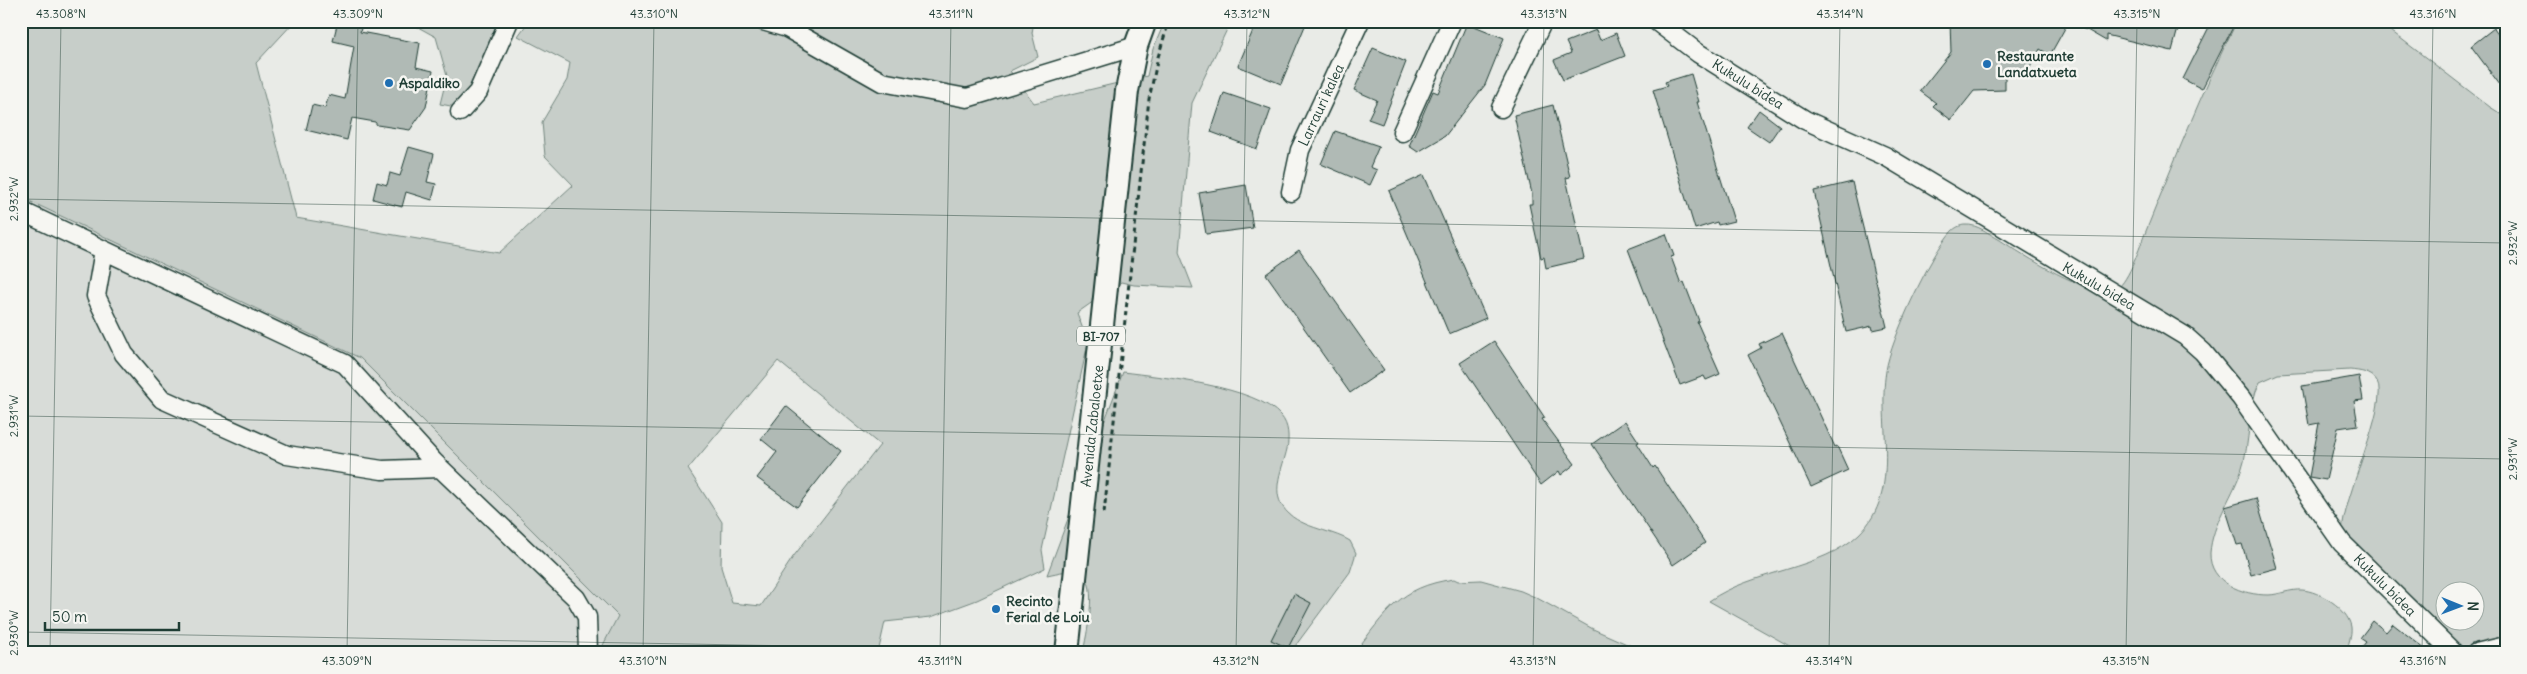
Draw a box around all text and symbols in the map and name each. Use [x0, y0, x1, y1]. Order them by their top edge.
text: 43.308°N [36, 6, 86, 21]
text: 43.309°N [333, 6, 383, 21]
text: 43.310°N [630, 6, 678, 21]
text: 43.311°N [929, 6, 973, 21]
text: 43.312°N [1224, 6, 1270, 21]
text: 43.313°N [1521, 6, 1567, 21]
text: 43.314°N [1817, 6, 1863, 21]
text: 43.315°N [2114, 6, 2160, 21]
text: 43.316°N [2410, 6, 2456, 21]
place label: Restaurante Landatxueta [1997, 47, 2077, 81]
street label: Kukulu bidea [1709, 55, 1787, 113]
marker: Restaurante Landatxueta [1981, 58, 1993, 70]
street label: Larrauri kalea [1294, 61, 1348, 149]
place label: Aspaldiko [399, 74, 460, 92]
marker: Aspaldiko [383, 77, 395, 89]
text: 2.932°W [6, 177, 21, 221]
text: 2.932°W [2505, 221, 2520, 265]
street label: Kukulu bidea [2059, 258, 2139, 314]
road number: BI-707 [1077, 326, 1125, 346]
street label: Avenida Zabaloetxe [1077, 364, 1107, 488]
text: 2.931°W [6, 395, 21, 437]
text: 2.931°W [2505, 438, 2520, 480]
street label: Kukulu bidea [2350, 550, 2420, 620]
north arrow [2434, 582, 2484, 632]
place label: Recinto Ferial de Loiu [1006, 592, 1090, 626]
scale bar [45, 599, 179, 631]
text: N [2464, 601, 2482, 611]
marker: Recinto Ferial de Loiu [990, 603, 1002, 615]
text: 50 m [52, 607, 87, 626]
text: 2.930°W [6, 610, 21, 656]
text: 43.309°N [322, 653, 372, 668]
text: 43.310°N [619, 653, 667, 668]
text: 43.311°N [918, 653, 962, 668]
text: 43.312°N [1213, 653, 1259, 668]
text: 43.313°N [1510, 653, 1556, 668]
text: 43.314°N [1806, 653, 1852, 668]
text: 43.315°N [2103, 653, 2149, 668]
text: 43.316°N [2400, 653, 2446, 668]

